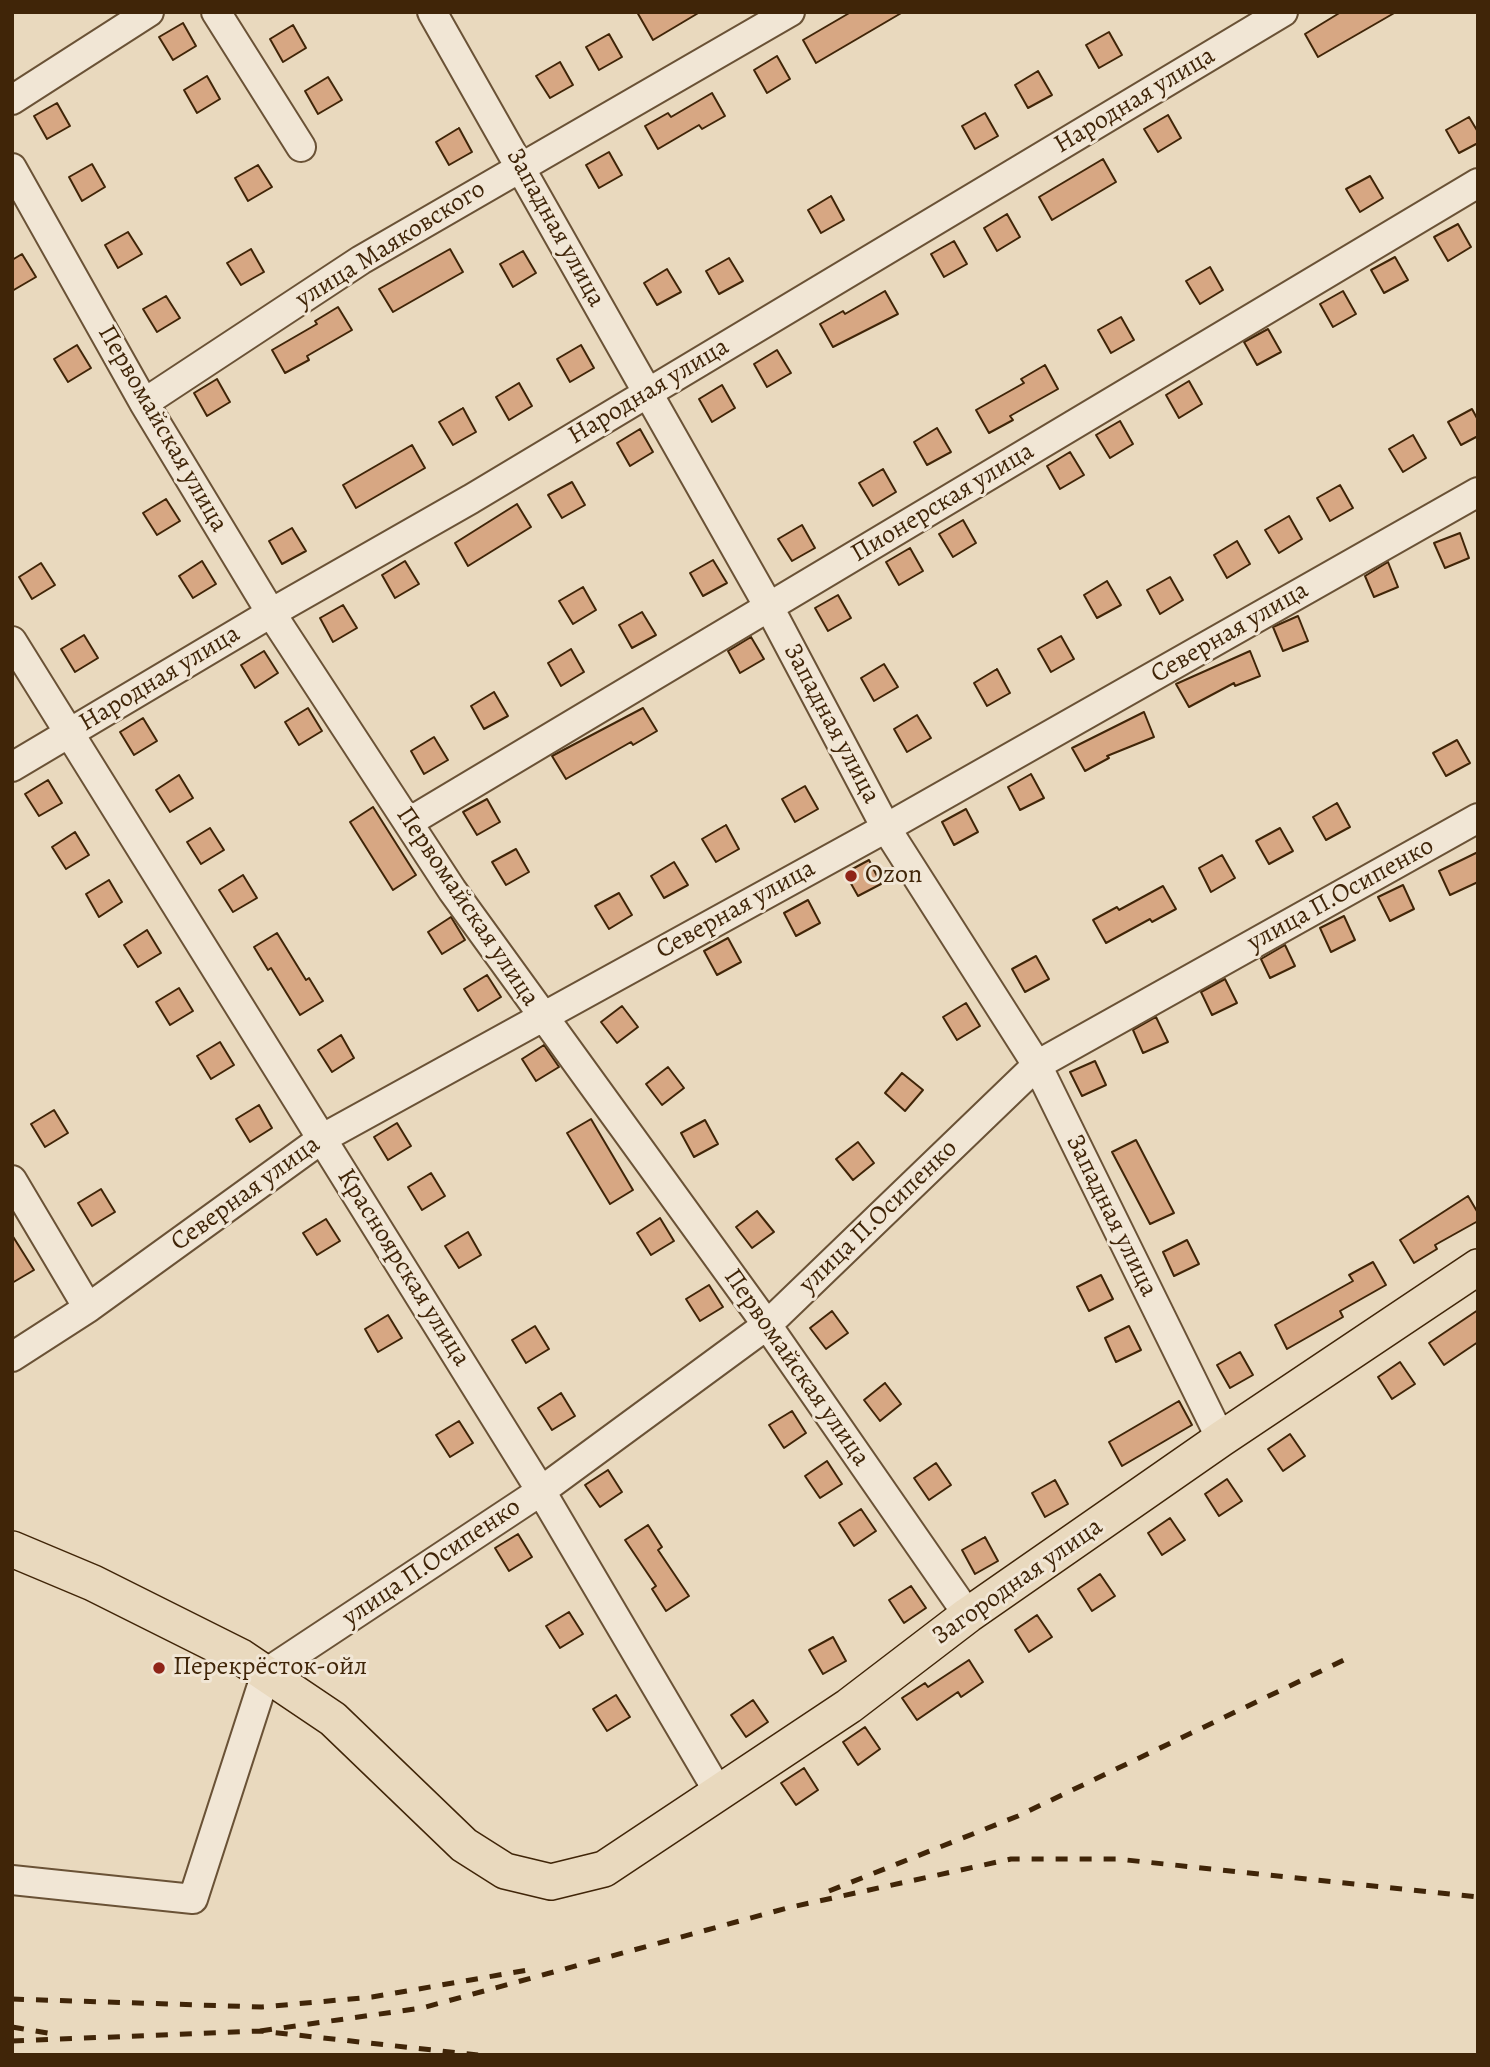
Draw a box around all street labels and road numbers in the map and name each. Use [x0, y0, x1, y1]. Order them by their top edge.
street label: Народная улица [1049, 41, 1221, 161]
street label: Западная улица [499, 143, 611, 313]
street label: улица Маяковского [290, 174, 492, 316]
street label: Первомайская улица [90, 320, 234, 538]
street label: Народная улица [563, 332, 735, 452]
street label: Пионерская улица [846, 436, 1040, 570]
street label: Северная улица [1146, 575, 1314, 691]
street label: Народная улица [74, 619, 246, 739]
street label: Западная улица [776, 639, 886, 809]
street label: Первомайская улица [389, 801, 545, 1013]
street label: улица П.Осипенко [1242, 831, 1440, 959]
street label: Северная улица [651, 854, 821, 966]
street label: Северная улица [165, 1129, 327, 1259]
street label: Западная улица [1058, 1130, 1164, 1302]
street label: улица П.Осипенко [793, 1133, 965, 1301]
street label: Красноярская улица [330, 1163, 476, 1373]
street label: Первомайская улица [716, 1263, 876, 1473]
street label: улица П.Осипенко [337, 1492, 527, 1634]
street label: Загородная улица [927, 1512, 1109, 1652]

